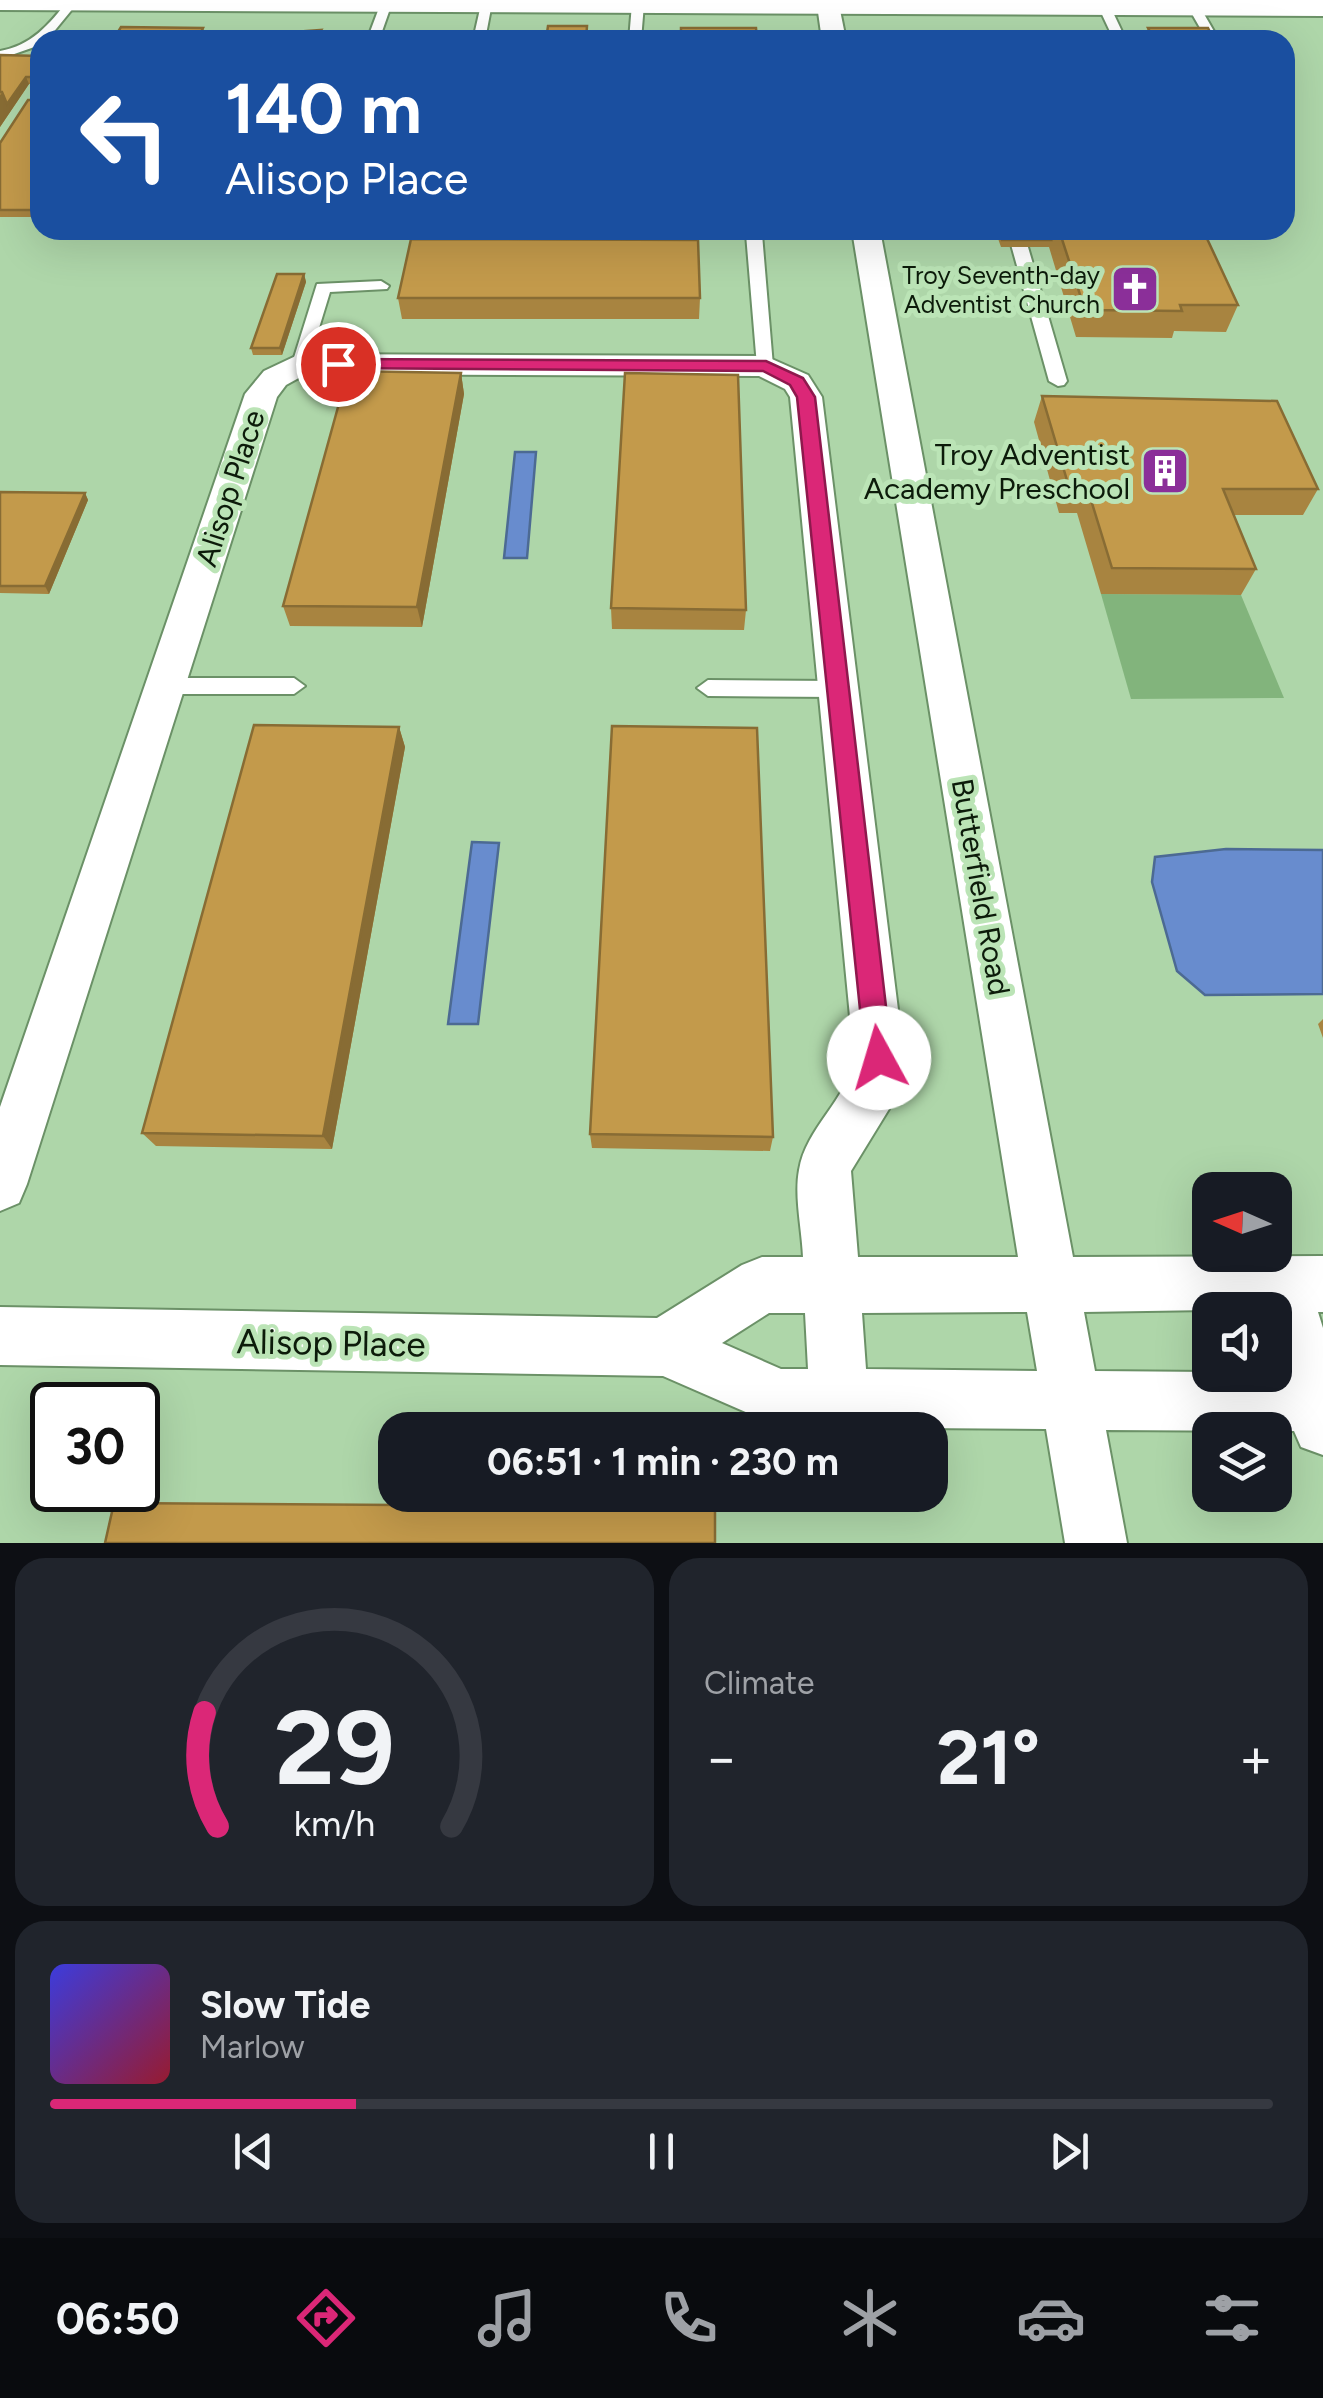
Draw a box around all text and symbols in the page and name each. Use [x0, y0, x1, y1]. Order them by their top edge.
text: 140 m [225, 66, 422, 151]
icon: left [60, 70, 190, 200]
text: Alisop Place [225, 151, 468, 205]
place label: Troy Seventh-day Adventist Church [902, 260, 1100, 319]
church icon: Troy Seventh-day Adventist Church [1109, 263, 1161, 315]
pin [296, 322, 381, 407]
icon: arrive [311, 337, 366, 392]
street label: Alisop Place [187, 405, 273, 571]
place label: Troy Adventist Academy Preschool [864, 436, 1130, 507]
building icon: Troy Adventist Academy Preschool [1139, 445, 1191, 497]
street label: Butterfield Road [944, 776, 1018, 998]
position arrow [827, 1006, 931, 1110]
north arrow [1192, 1172, 1292, 1272]
map controls [1192, 1172, 1292, 1512]
button: sound [1192, 1292, 1292, 1392]
street label: Alisop Place [236, 1320, 426, 1366]
speed limit sign: 30 [30, 1382, 160, 1512]
button: layers [1192, 1412, 1292, 1512]
text: 06:51 · 1 min · 230 m [487, 1439, 839, 1485]
text: Climate [704, 1664, 815, 1702]
text: 29 [274, 1685, 395, 1810]
text: 21° [937, 1713, 1040, 1803]
text: − [704, 1725, 738, 1791]
text: + [1239, 1725, 1273, 1791]
text: km/h [294, 1802, 375, 1845]
text: Slow Tide [200, 1982, 370, 2028]
text: Marlow [200, 2028, 304, 2066]
icon: previous [226, 2124, 281, 2179]
icon: pause [634, 2124, 689, 2179]
icon: next [1042, 2124, 1097, 2179]
icon: directions [291, 2283, 361, 2353]
icon: music [472, 2283, 542, 2353]
icon: phone [654, 2283, 724, 2353]
icon: climate [835, 2283, 905, 2353]
icon: car [1016, 2283, 1086, 2353]
icon: filters [1197, 2283, 1267, 2353]
text: 06:50 [56, 2291, 180, 2345]

